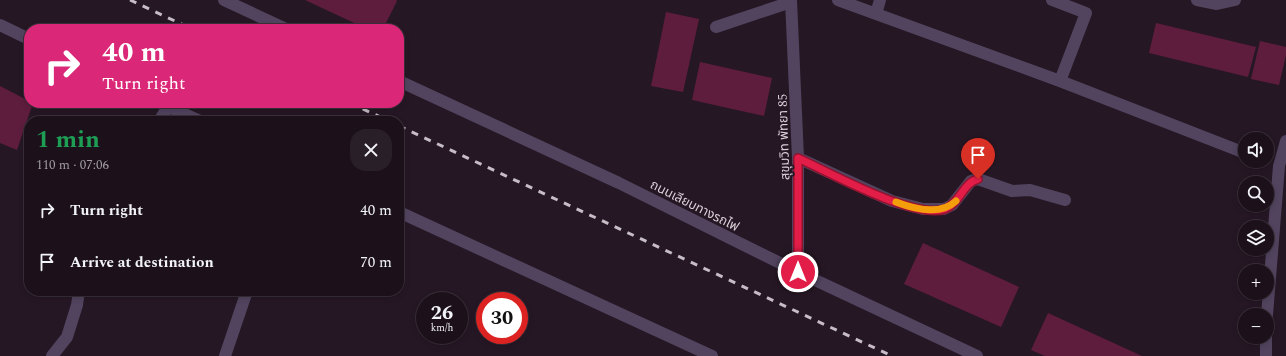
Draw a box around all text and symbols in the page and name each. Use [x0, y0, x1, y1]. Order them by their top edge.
text: 40 m [102, 31, 166, 74]
icon: right [36, 40, 88, 92]
text: Turn right [102, 70, 185, 97]
street label: สุขุมวิท พัทยา 85 [772, 93, 795, 180]
text: 1 min [36, 122, 100, 158]
button: close [350, 129, 392, 171]
map controls [1238, 132, 1274, 344]
button: sound [1238, 132, 1274, 168]
pin [961, 138, 995, 179]
icon: arrive [967, 144, 989, 166]
text: 110 m · 07:06 [36, 155, 109, 175]
street label: ถนนเลียบทางรถไฟ [647, 175, 743, 237]
button: search [1238, 176, 1274, 212]
icon: right [36, 199, 58, 221]
text: Turn right [70, 199, 143, 222]
text: 40 m [360, 199, 392, 222]
button: layers [1238, 220, 1274, 256]
icon: arrive [36, 251, 58, 273]
text: Arrive at destination [70, 251, 214, 274]
text: 70 m [360, 251, 392, 274]
position arrow [777, 251, 819, 293]
button: + [1238, 264, 1274, 300]
speed limit sign: 30 [476, 292, 528, 344]
text: 26 [431, 298, 453, 328]
button: − [1238, 308, 1274, 344]
text: km/h [431, 320, 453, 336]

